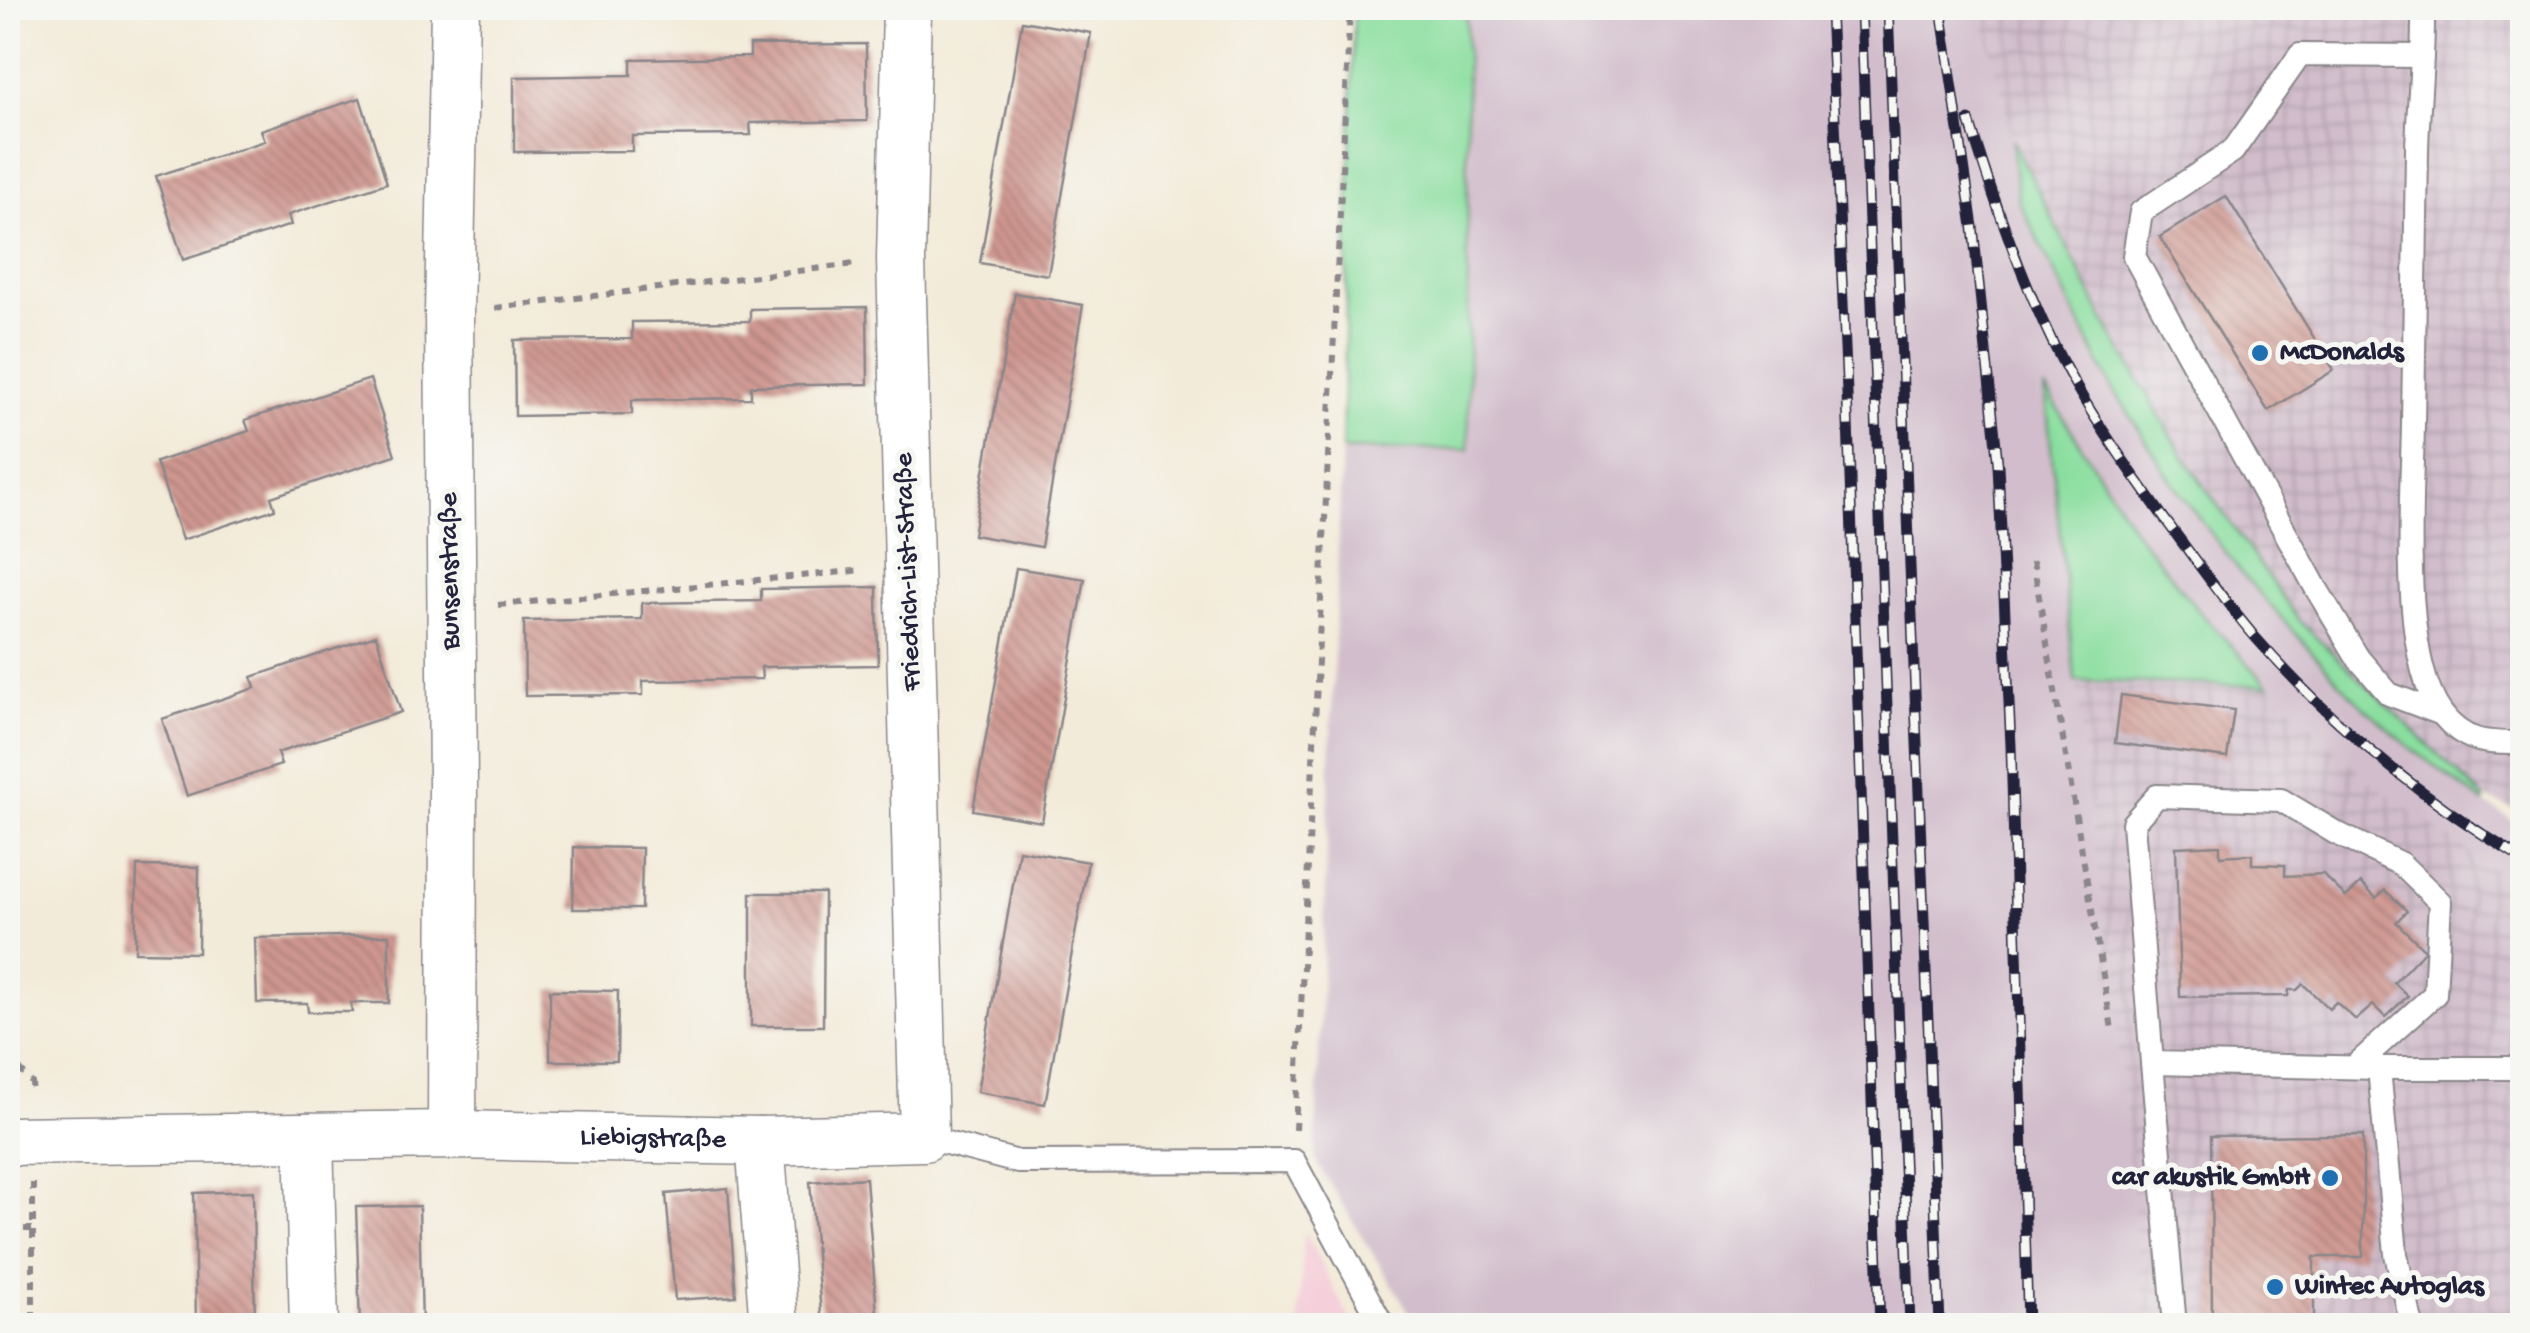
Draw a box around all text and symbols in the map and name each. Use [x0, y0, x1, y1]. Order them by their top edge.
place label: McDonalds [2280, 337, 2405, 370]
marker: McDonalds [2249, 342, 2271, 364]
street label: Friedrich-List-Straße [888, 452, 930, 693]
street label: Bunsenstraße [433, 491, 469, 651]
street label: Liebigstraße [579, 1121, 727, 1157]
place label: car akustik GmbH [2112, 1162, 2311, 1195]
marker: car akustik GmbH [2319, 1167, 2341, 1189]
place label: Wintec Autoglas [2294, 1271, 2485, 1304]
marker: Wintec Autoglas [2264, 1276, 2286, 1298]

